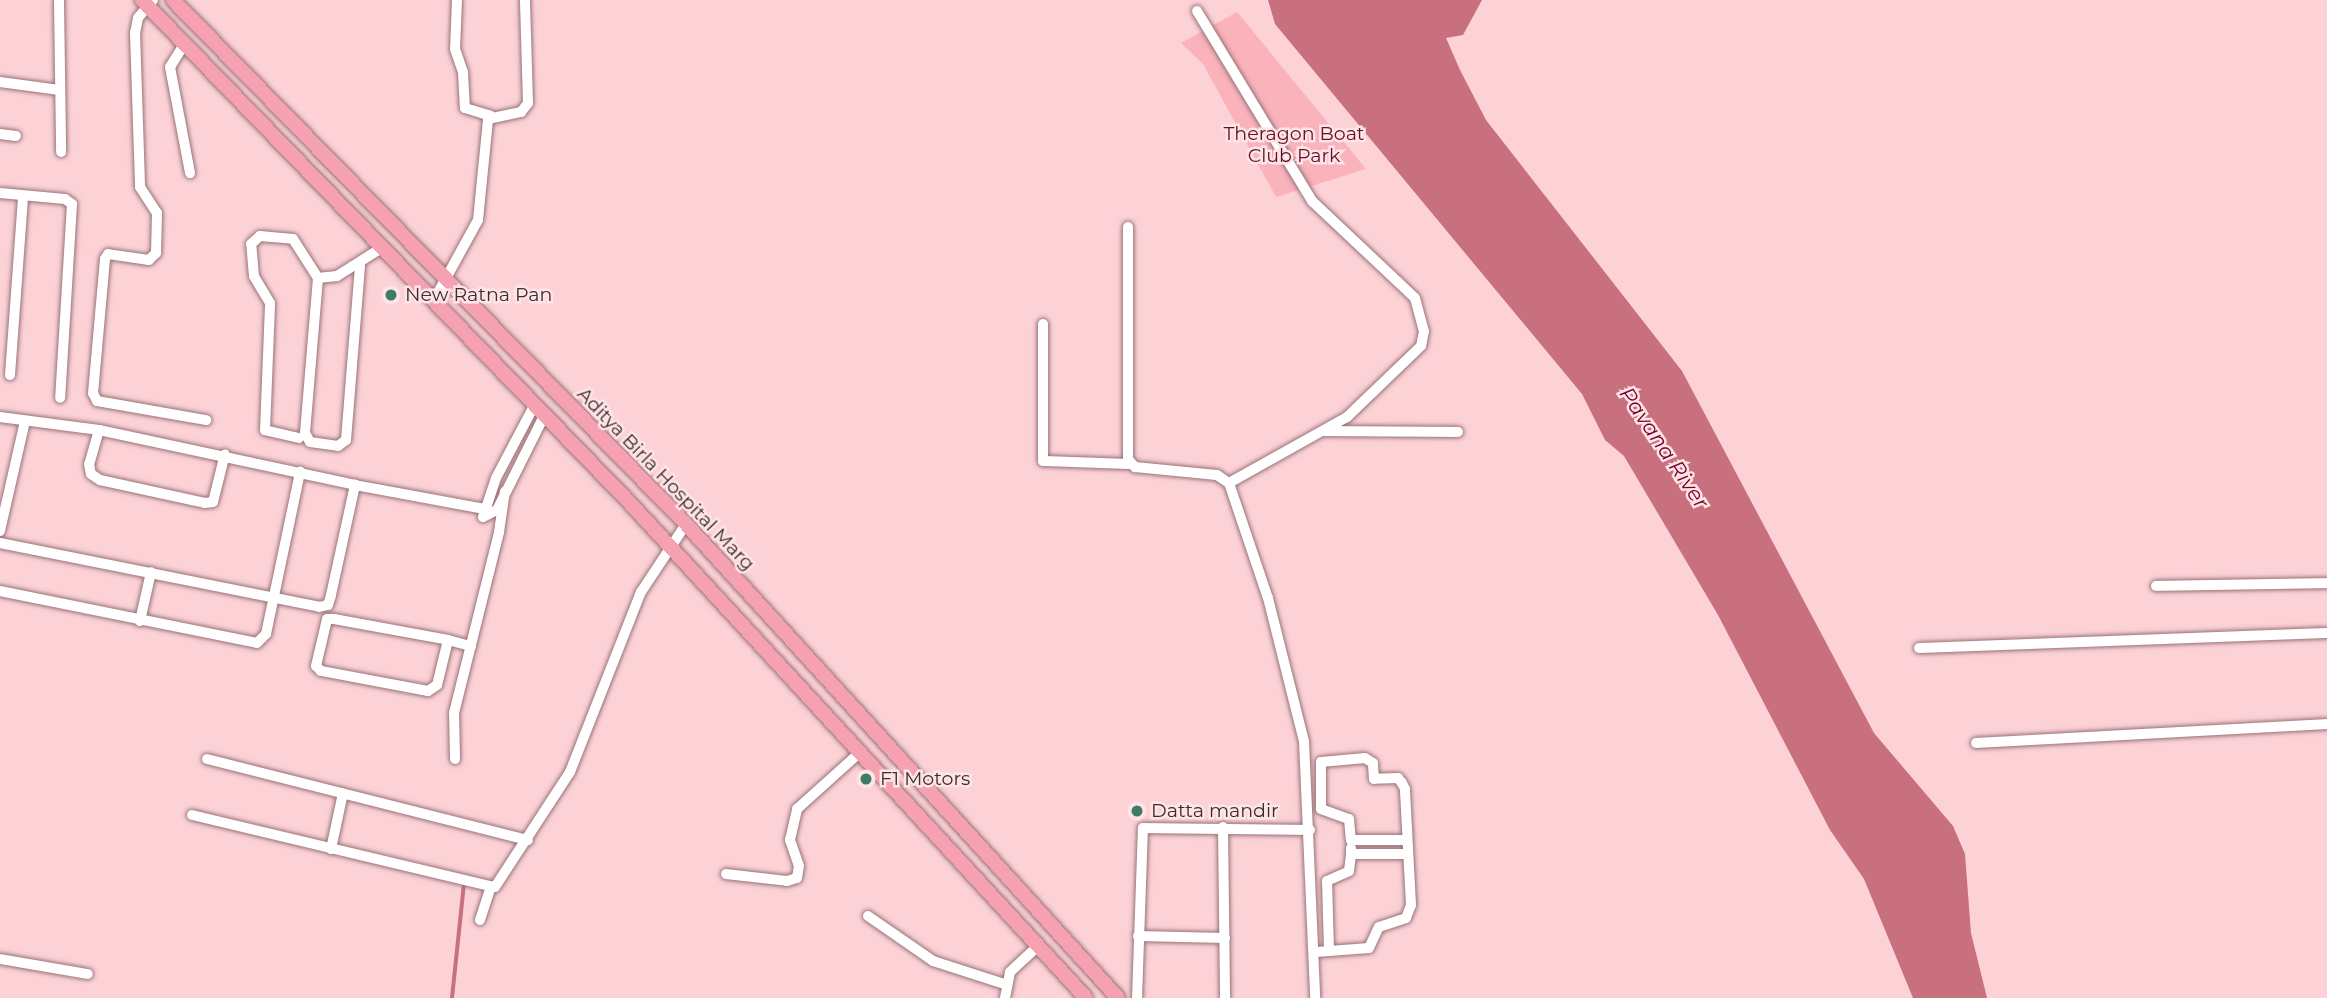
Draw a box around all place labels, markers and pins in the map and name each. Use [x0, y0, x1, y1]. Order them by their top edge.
place label: New Ratna Pan [405, 284, 552, 306]
marker: New Ratna Pan [383, 287, 399, 303]
place label: F1 Motors [880, 768, 970, 790]
marker: F1 Motors [858, 771, 874, 787]
place label: Datta mandir [1151, 800, 1279, 822]
marker: Datta mandir [1129, 803, 1145, 819]

